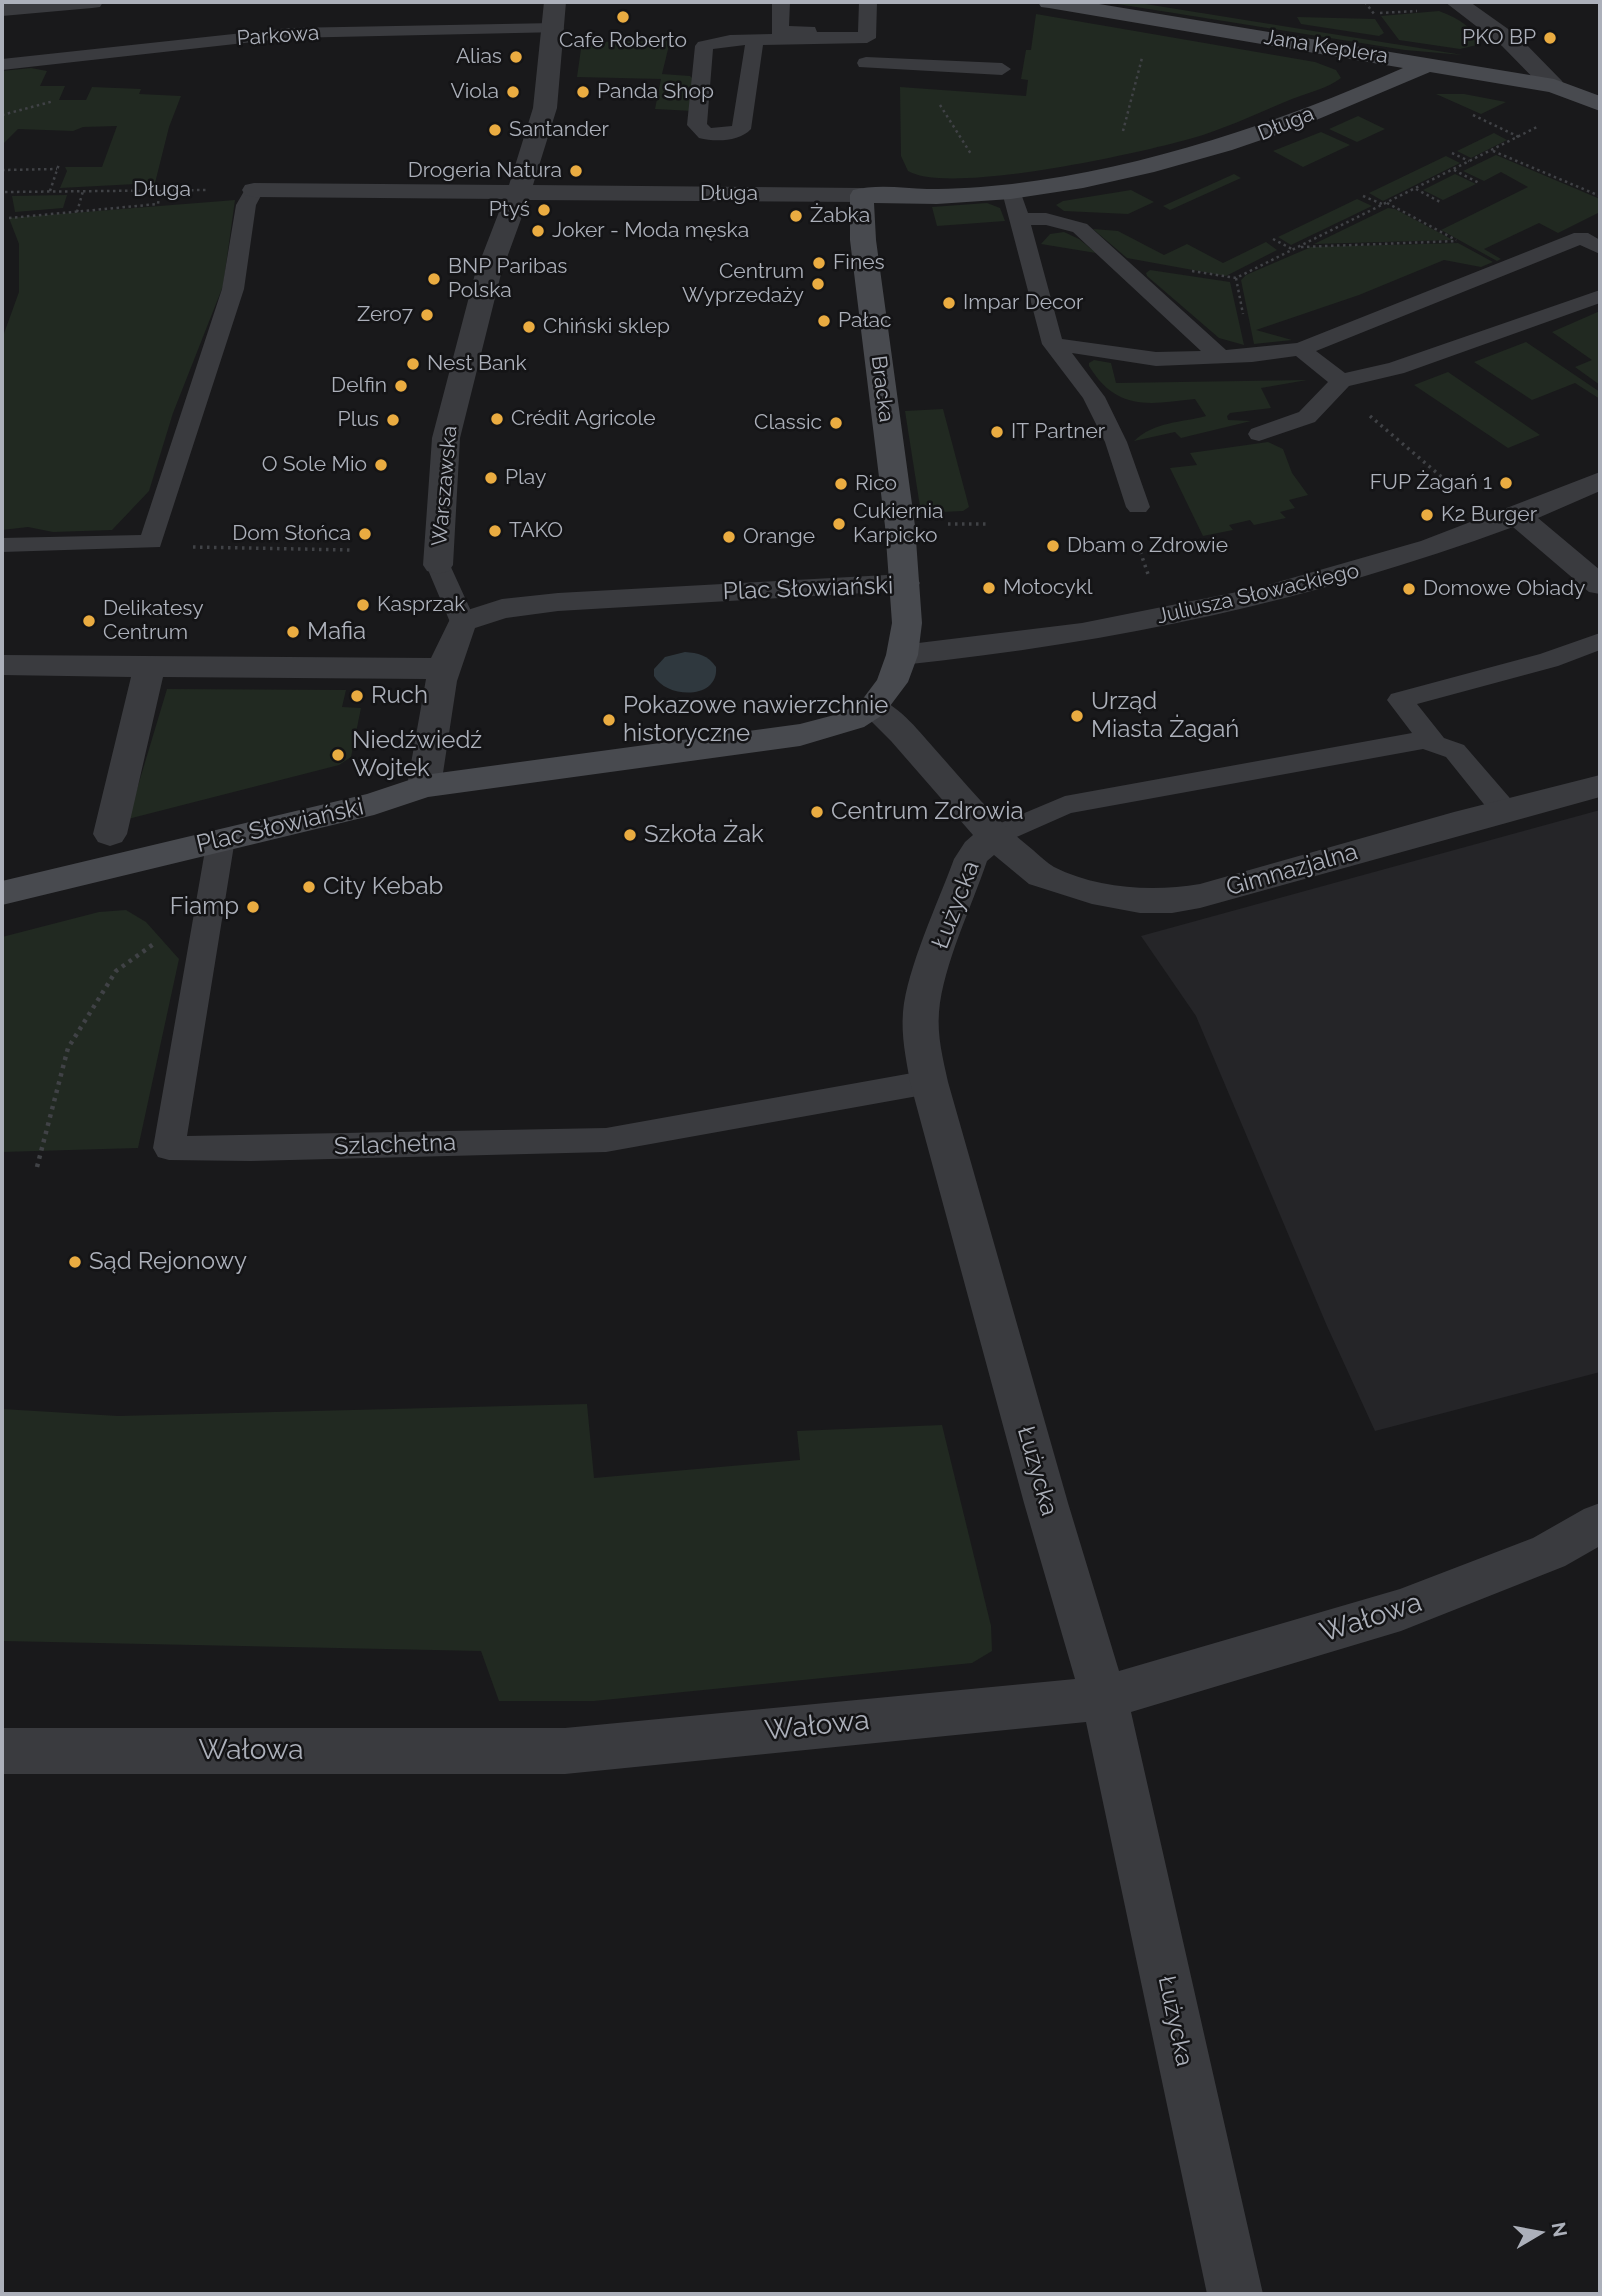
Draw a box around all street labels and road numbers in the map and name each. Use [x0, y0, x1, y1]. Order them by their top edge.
street label: Parkowa [236, 21, 320, 51]
street label: Jana Keplera [1262, 25, 1390, 69]
street label: Długa [1254, 101, 1318, 147]
street label: Długa [133, 177, 191, 203]
street label: Długa [700, 181, 758, 207]
street label: Bracka [865, 354, 899, 424]
street label: Warszawska [427, 425, 463, 547]
street label: Juliusza Słowackiego [1154, 558, 1362, 630]
street label: Plac Słowiański [722, 572, 894, 606]
street label: Plac Słowiański [194, 793, 366, 859]
street label: Gimnazjalna [1223, 837, 1361, 903]
street label: Łużycka [926, 857, 986, 953]
street label: Szlachetna [333, 1128, 457, 1162]
street label: Łużycka [1011, 1423, 1063, 1519]
street label: Wałowa [1316, 1586, 1426, 1650]
street label: Wałowa [763, 1704, 871, 1748]
street label: Wałowa [198, 1734, 304, 1768]
street label: Łużycka [1151, 1973, 1199, 2069]

